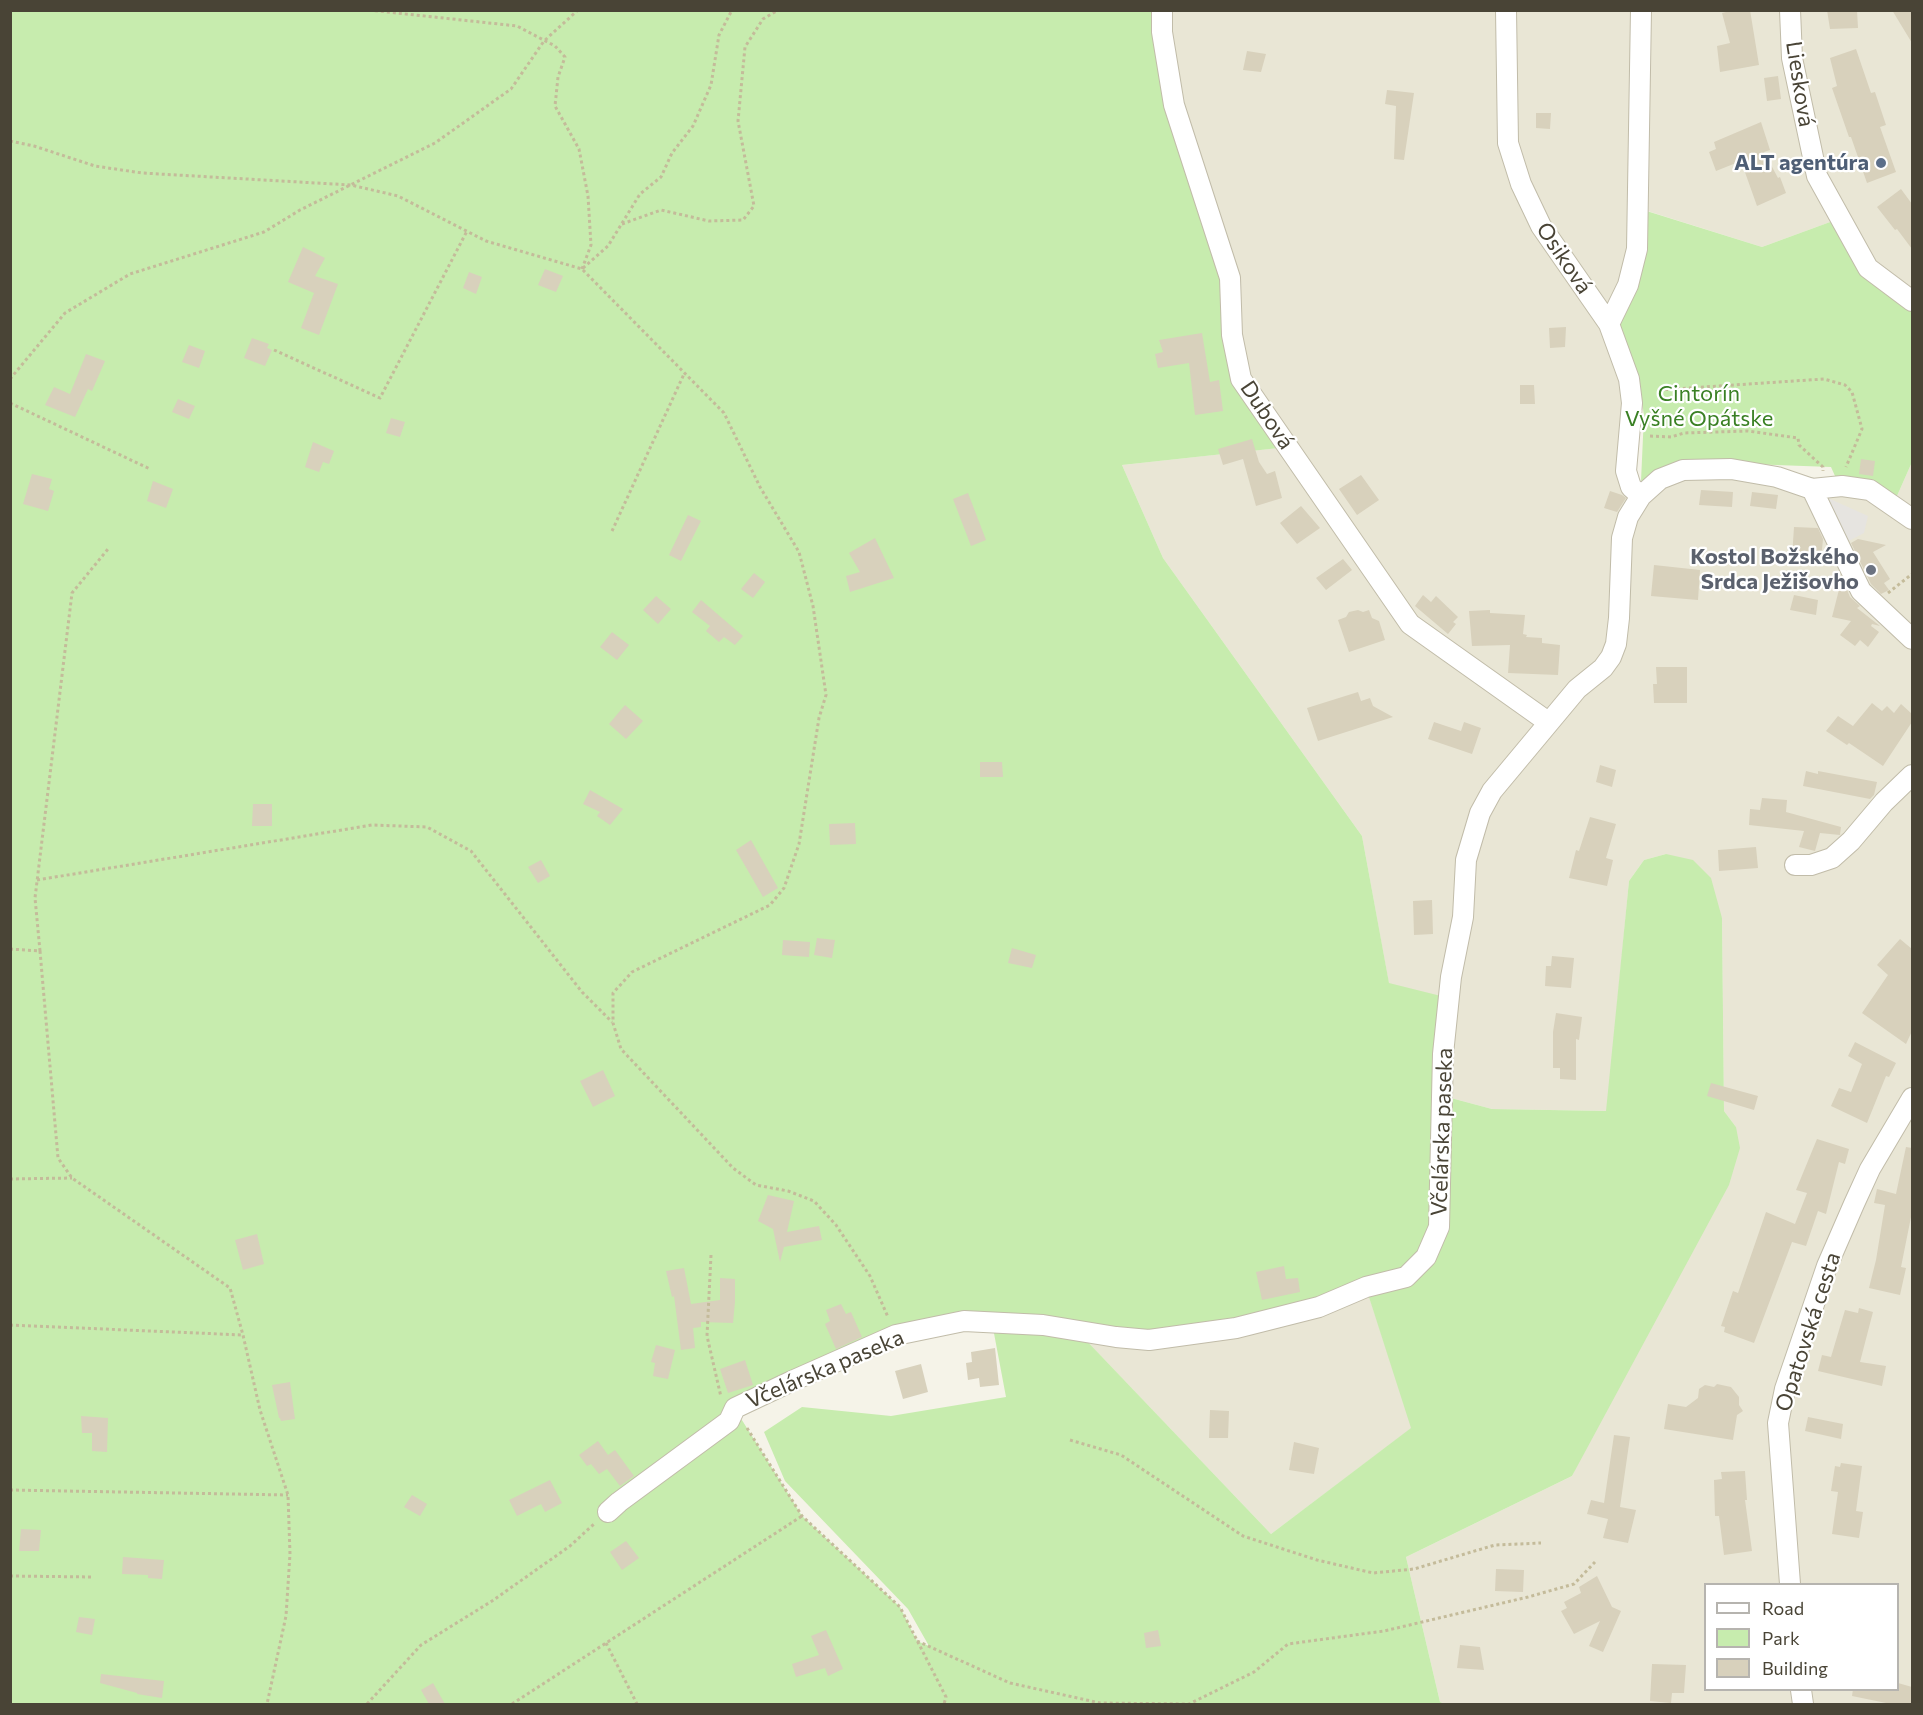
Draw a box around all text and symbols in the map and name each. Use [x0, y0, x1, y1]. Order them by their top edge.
street label: Liesková [1780, 39, 1820, 129]
place label: ALT agentúra [1734, 150, 1869, 176]
marker: ALT agentúra [1874, 156, 1888, 170]
street label: Osiková [1531, 217, 1597, 299]
street label: Dubová [1235, 376, 1299, 454]
park label: Cintorín Vyšné Opátske [1625, 381, 1773, 433]
place label: Kostol Božského Srdca Ježišovho [1690, 544, 1859, 596]
marker: Kostol Božského Srdca Ježišovho [1864, 563, 1878, 577]
street label: Včelárska paseka [1426, 1047, 1458, 1217]
street label: Opatovská cesta [1770, 1249, 1846, 1415]
street label: Včelárska paseka [742, 1324, 908, 1414]
legend [1704, 1583, 1899, 1691]
text: Road [1762, 1597, 1804, 1619]
text: Park [1762, 1627, 1800, 1649]
text: Building [1762, 1657, 1828, 1679]

